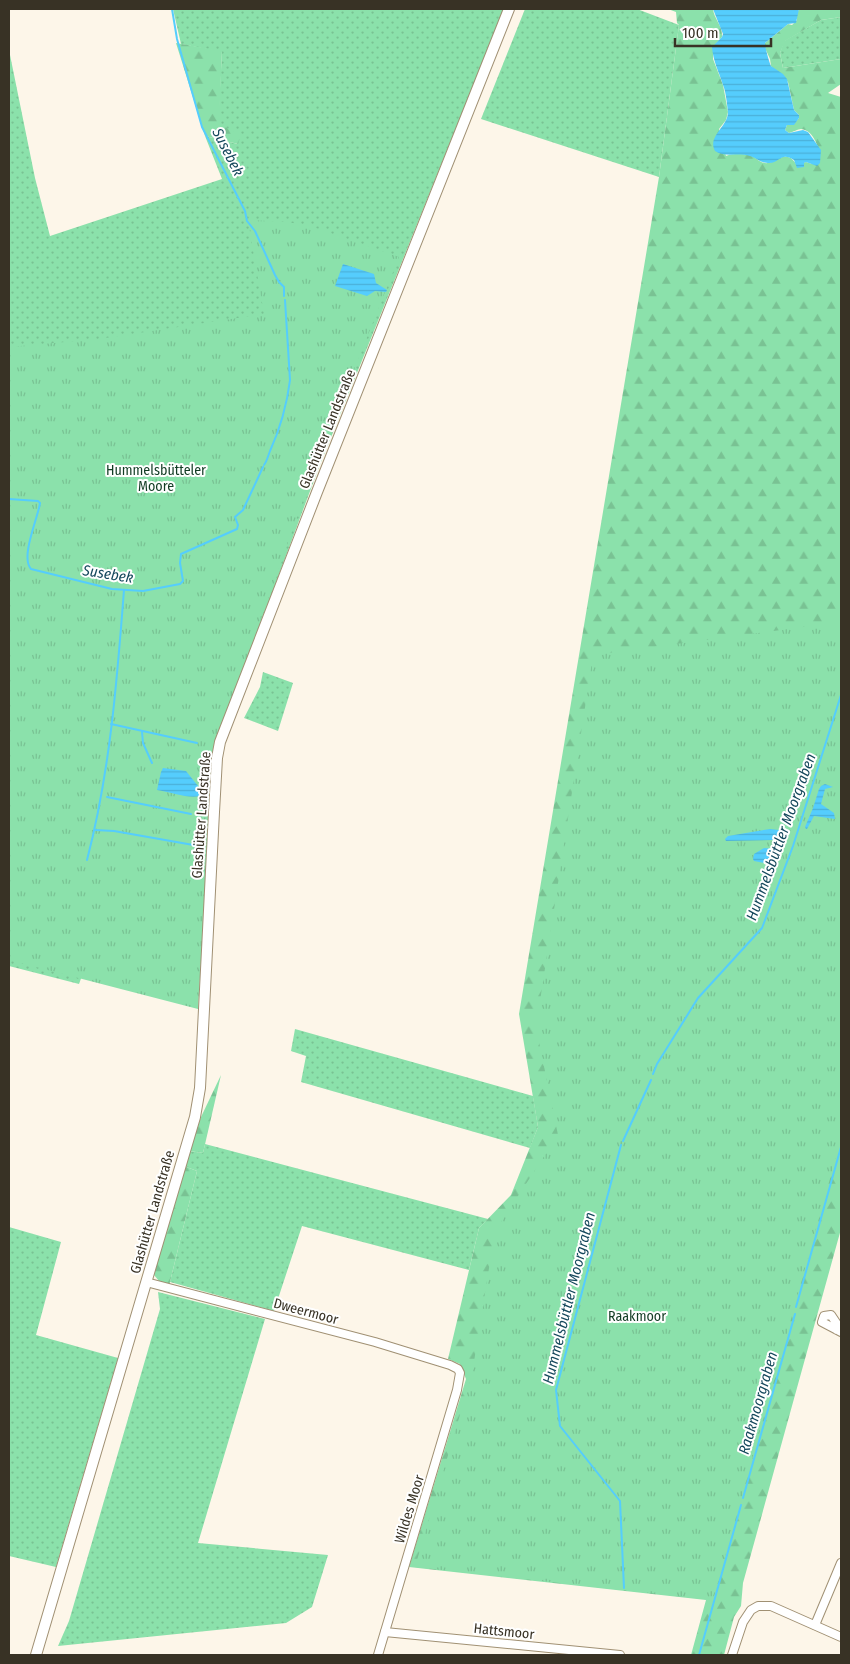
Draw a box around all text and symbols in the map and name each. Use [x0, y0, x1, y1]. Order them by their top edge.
scale bar [675, 15, 771, 47]
text: 100 m [682, 24, 719, 42]
water label: Susebek [208, 124, 248, 179]
street label: Glashütter Landstraße [296, 367, 359, 491]
park label: Hummelsbütteler Moore [106, 462, 206, 495]
water label: Susebek [80, 561, 135, 587]
street label: Glashütter Landstraße [189, 751, 214, 879]
water label: Hummelsbüttler Moorgraben [742, 751, 820, 923]
street label: Glashütter Landstraße [127, 1149, 178, 1276]
water label: Hummelsbüttler Moorgraben [539, 1210, 599, 1386]
street label: Dweermoor [272, 1295, 340, 1328]
park label: Raakmoor [608, 1308, 666, 1325]
water label: Raakmoorgraben [735, 1350, 781, 1456]
street label: Wildes Moor [391, 1473, 428, 1546]
street label: Hattsmoor [473, 1620, 535, 1643]

